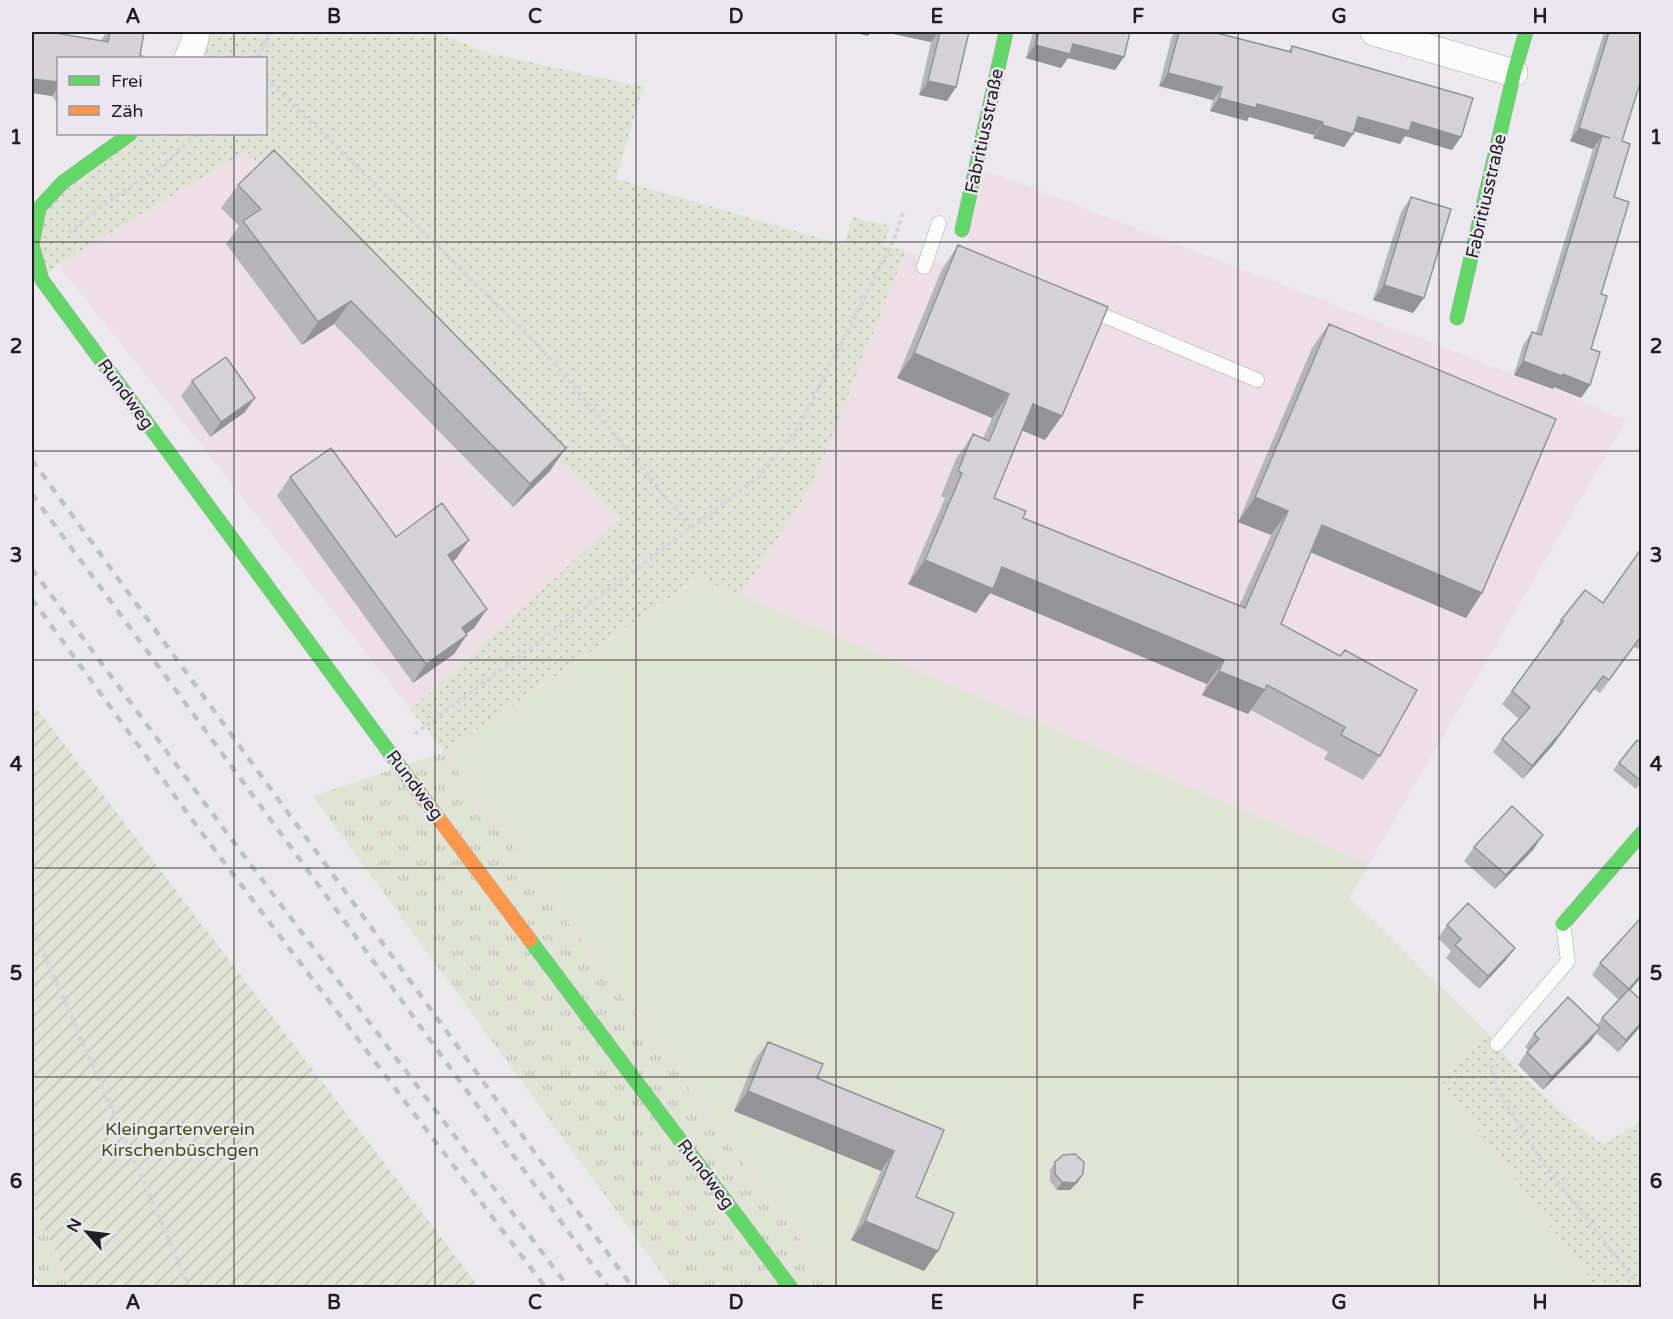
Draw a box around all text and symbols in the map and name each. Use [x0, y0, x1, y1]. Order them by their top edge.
text: A [126, 5, 141, 29]
text: B [327, 5, 341, 29]
text: C [528, 5, 542, 29]
text: D [728, 5, 744, 29]
text: E [931, 5, 944, 29]
text: F [1132, 5, 1144, 29]
text: G [1331, 5, 1347, 29]
text: H [1532, 5, 1548, 29]
legend [57, 57, 267, 135]
street label: Fabritiusstraße [960, 67, 1008, 195]
text: Frei [111, 70, 143, 92]
text: Zäh [111, 100, 144, 122]
text: 1 [10, 126, 22, 150]
text: 1 [1650, 126, 1662, 150]
street label: Fabritiusstraße [1461, 132, 1511, 260]
text: 2 [10, 335, 22, 359]
text: 2 [1650, 335, 1662, 359]
street label: Rundweg [93, 354, 159, 434]
text: 3 [10, 544, 22, 568]
text: 3 [1650, 544, 1662, 568]
street label: Rundweg [382, 746, 448, 824]
text: 4 [10, 753, 23, 777]
text: 4 [1650, 753, 1663, 777]
text: 5 [10, 962, 22, 986]
text: 5 [1650, 962, 1662, 986]
park label: Kleingartenverein Kirschenbüschgen [101, 1118, 259, 1161]
street label: Rundweg [673, 1135, 739, 1213]
text: 6 [10, 1170, 22, 1194]
text: 6 [1650, 1170, 1662, 1194]
north arrow [57, 1202, 117, 1262]
text: N [63, 1215, 86, 1236]
text: A [126, 1291, 141, 1315]
text: B [327, 1291, 341, 1315]
text: C [528, 1291, 542, 1315]
text: D [728, 1291, 744, 1315]
text: E [931, 1291, 944, 1315]
text: F [1132, 1291, 1144, 1315]
text: G [1331, 1291, 1347, 1315]
text: H [1532, 1291, 1548, 1315]

